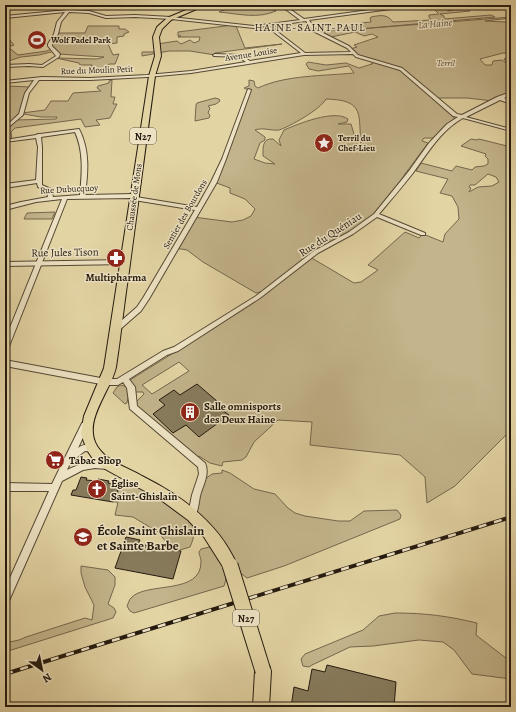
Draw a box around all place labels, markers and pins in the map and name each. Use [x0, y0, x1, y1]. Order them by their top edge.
sports icon: Wolf Padel Park [26, 29, 48, 51]
place label: Wolf Padel Park [50, 34, 111, 46]
place icon: Terril du Chef-Lieu [313, 132, 335, 154]
place label: Terril du Chef-Lieu [338, 132, 375, 154]
pharmacy icon: Multipharma [105, 247, 127, 269]
place label: Multipharma [85, 270, 147, 285]
place label: Salle omnisports des Deux Haine [204, 399, 281, 427]
building icon: Salle omnisports des Deux Haine [179, 401, 201, 423]
supermarket icon: Tabac Shop [44, 449, 66, 471]
place label: Tabac Shop [69, 453, 121, 468]
place label: Église Saint-Ghislain [111, 476, 177, 504]
church icon: Église Saint-Ghislain [86, 478, 108, 500]
place label: École Saint Ghislain et Sainte Barbe [97, 522, 205, 554]
school or university icon: École Saint Ghislain et Sainte Barbe [72, 526, 94, 548]

